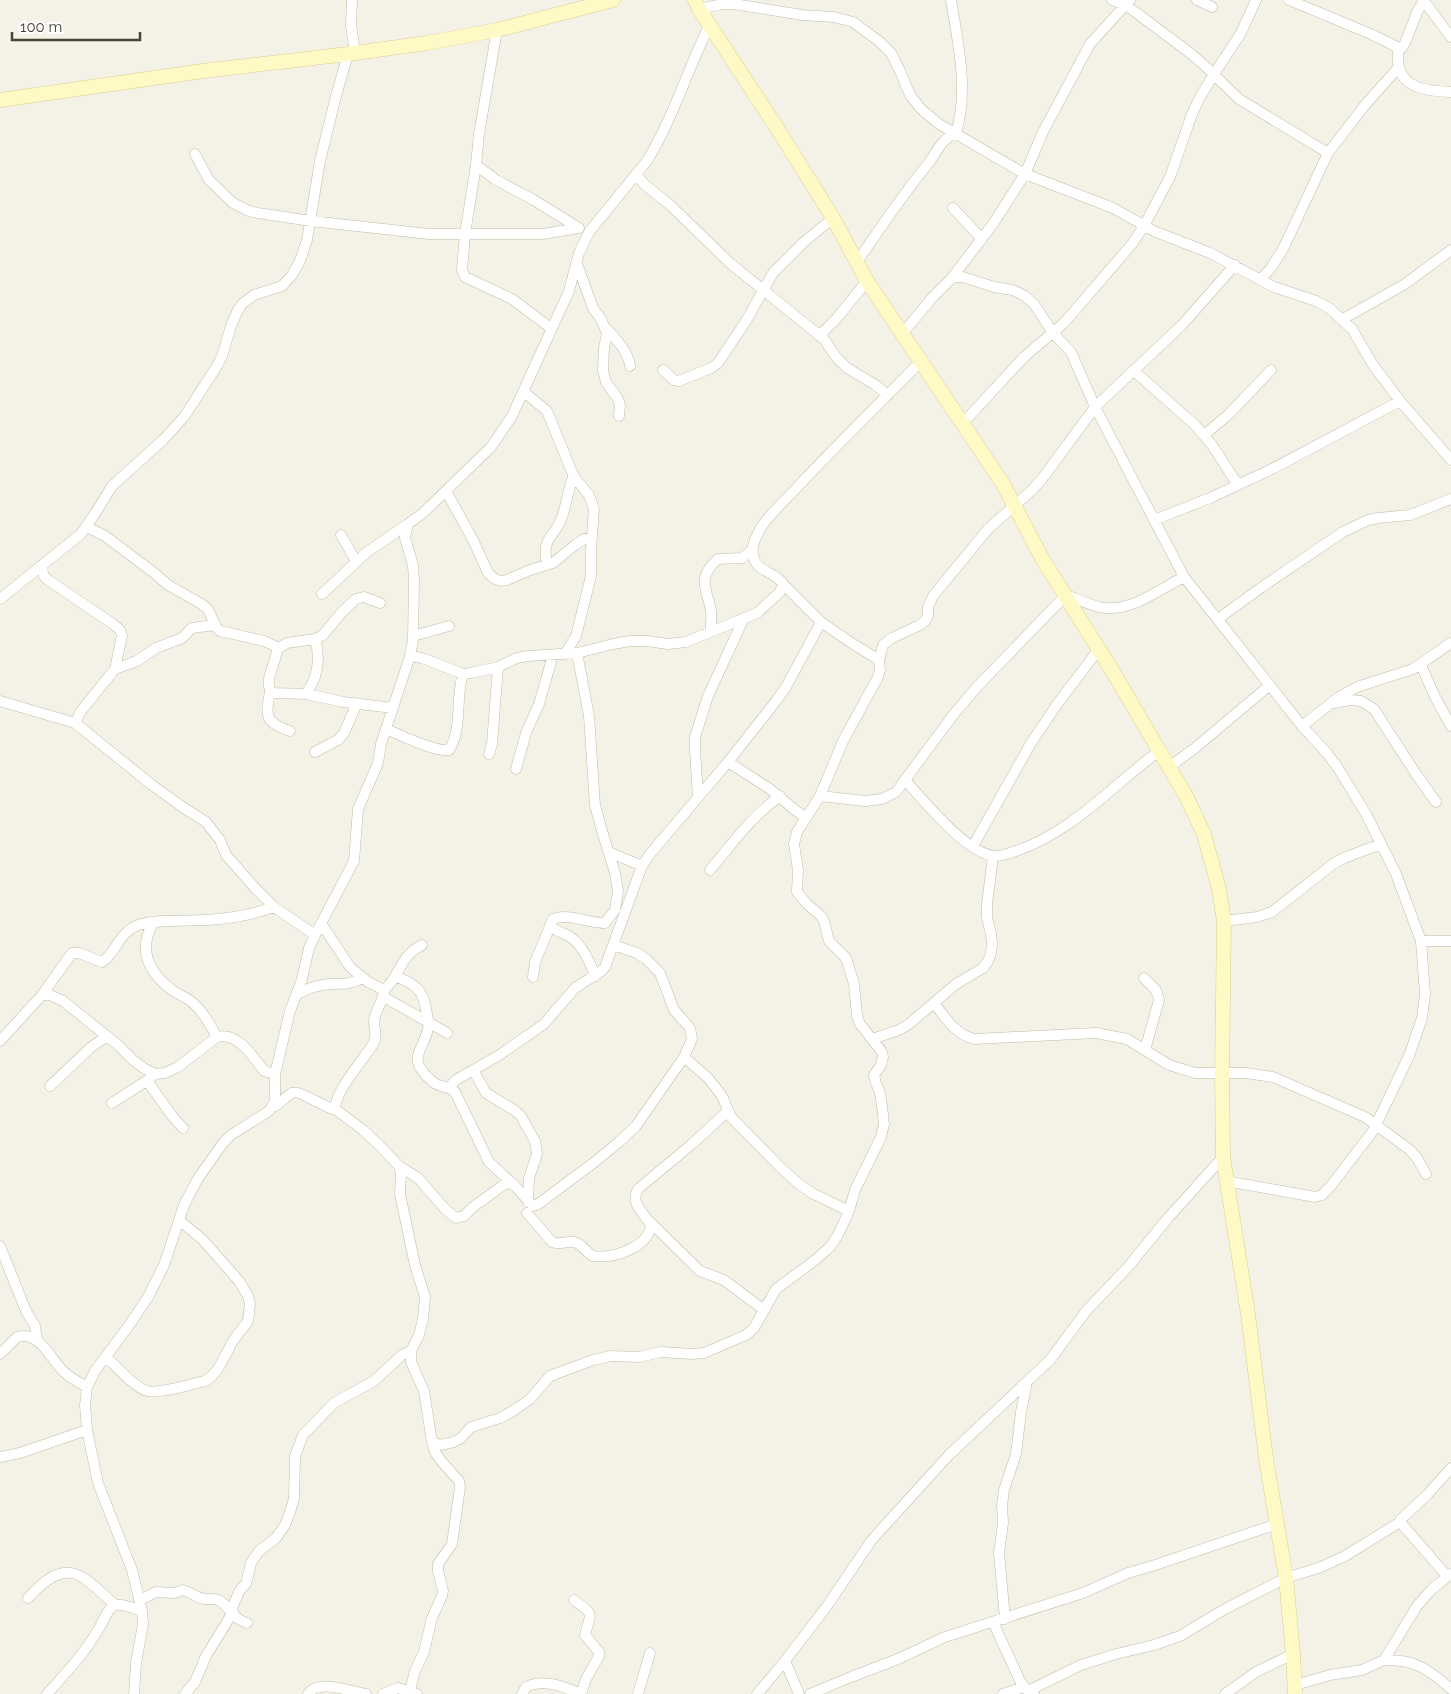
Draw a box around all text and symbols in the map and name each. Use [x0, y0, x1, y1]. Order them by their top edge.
scale bar [12, 10, 140, 42]
text: 100 m [20, 18, 62, 36]

